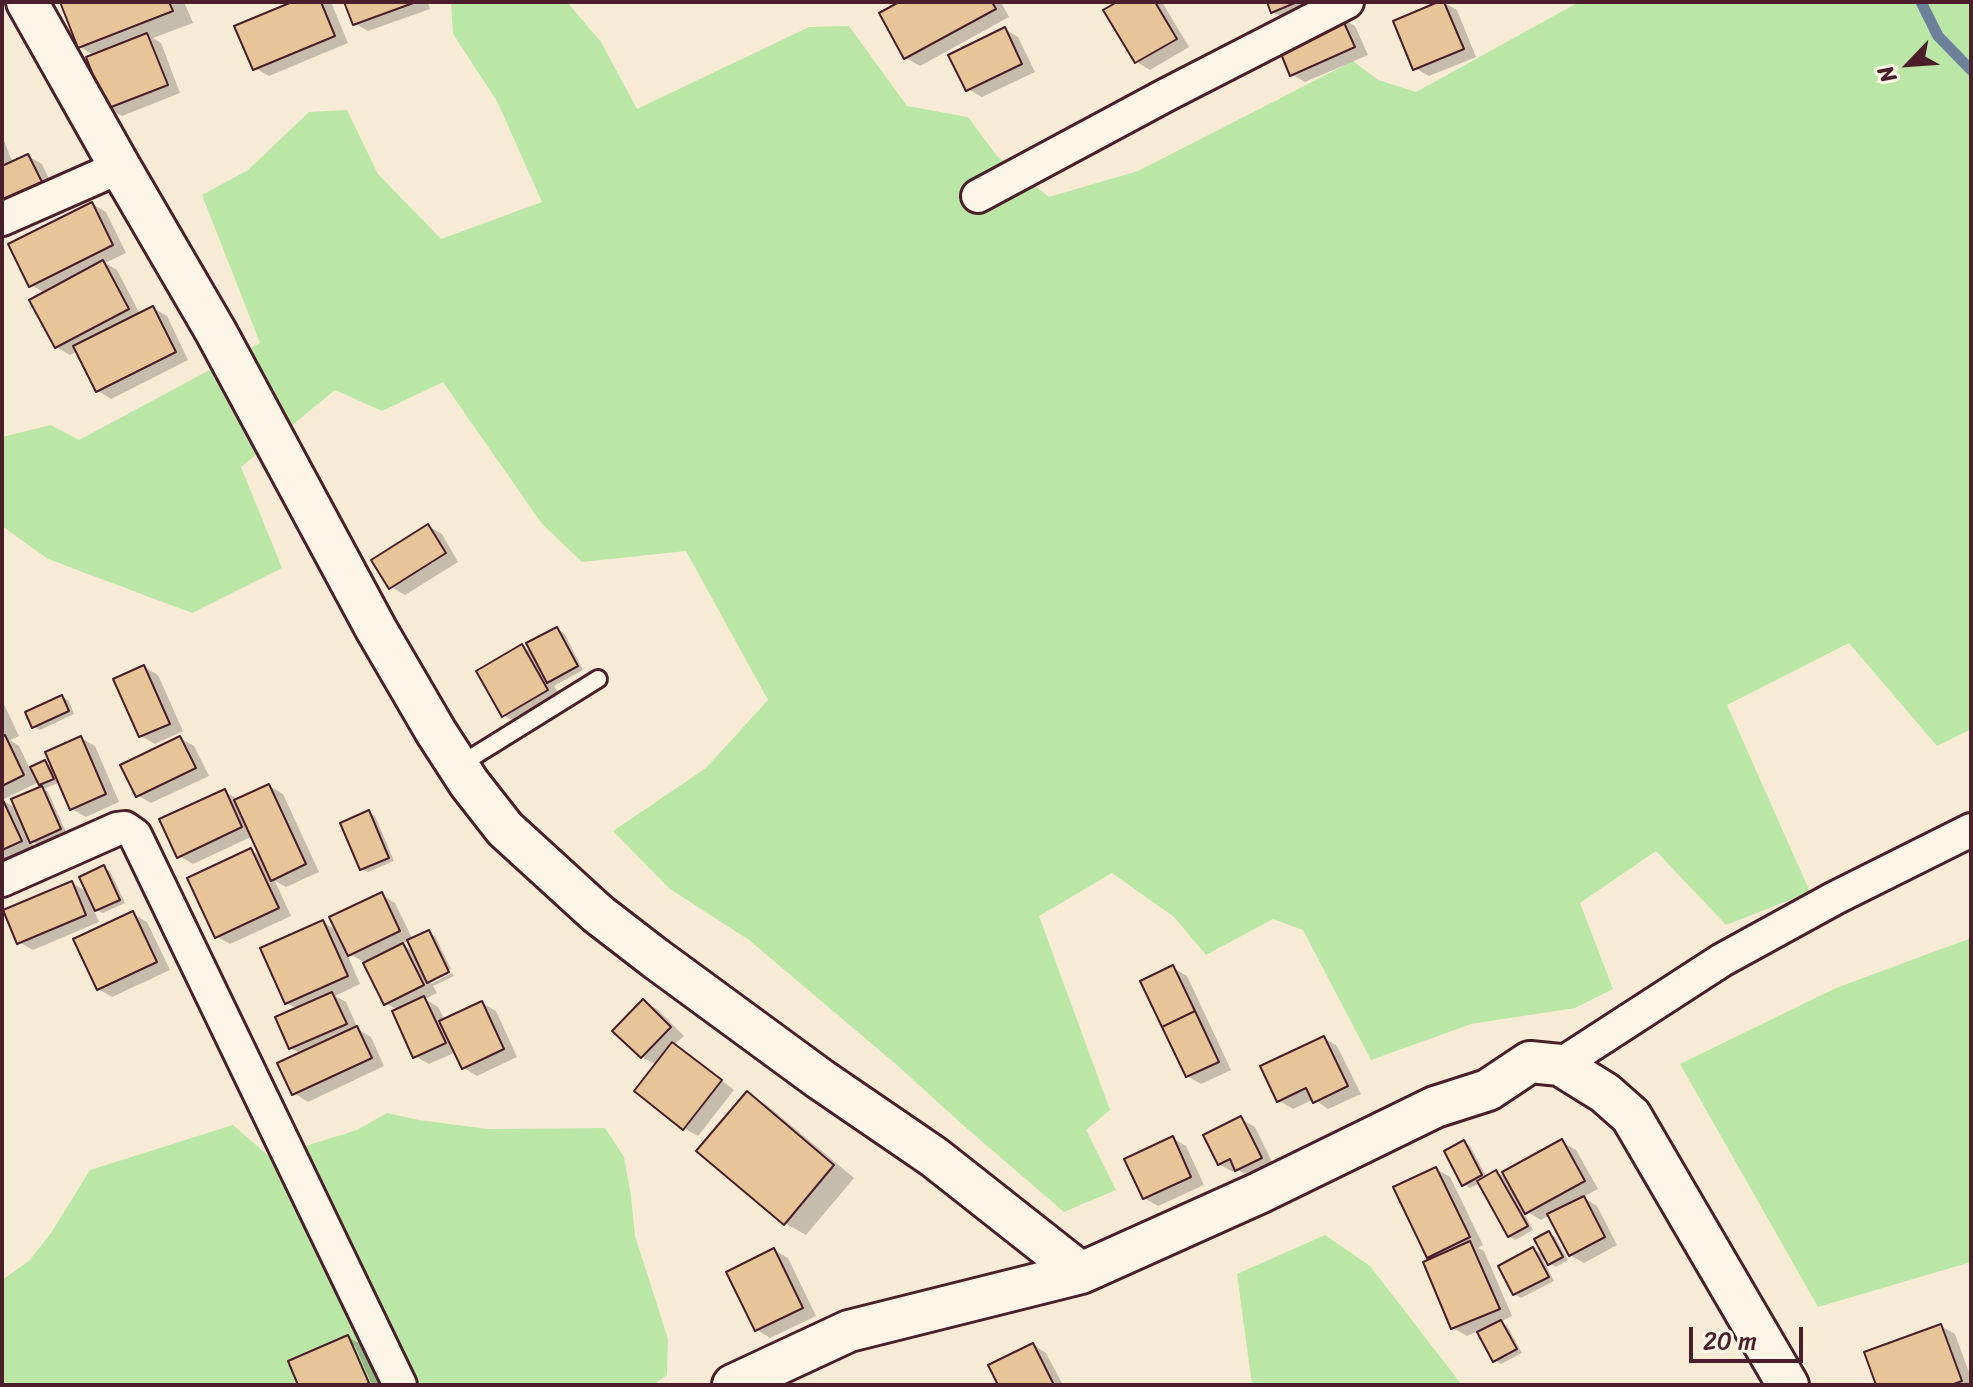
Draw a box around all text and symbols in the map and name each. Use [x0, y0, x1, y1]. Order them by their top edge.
north arrow [1869, 24, 1949, 104]
text: N [1866, 59, 1908, 90]
scale bar [1693, 1311, 1807, 1361]
text: 20 m [1703, 1320, 1757, 1362]

